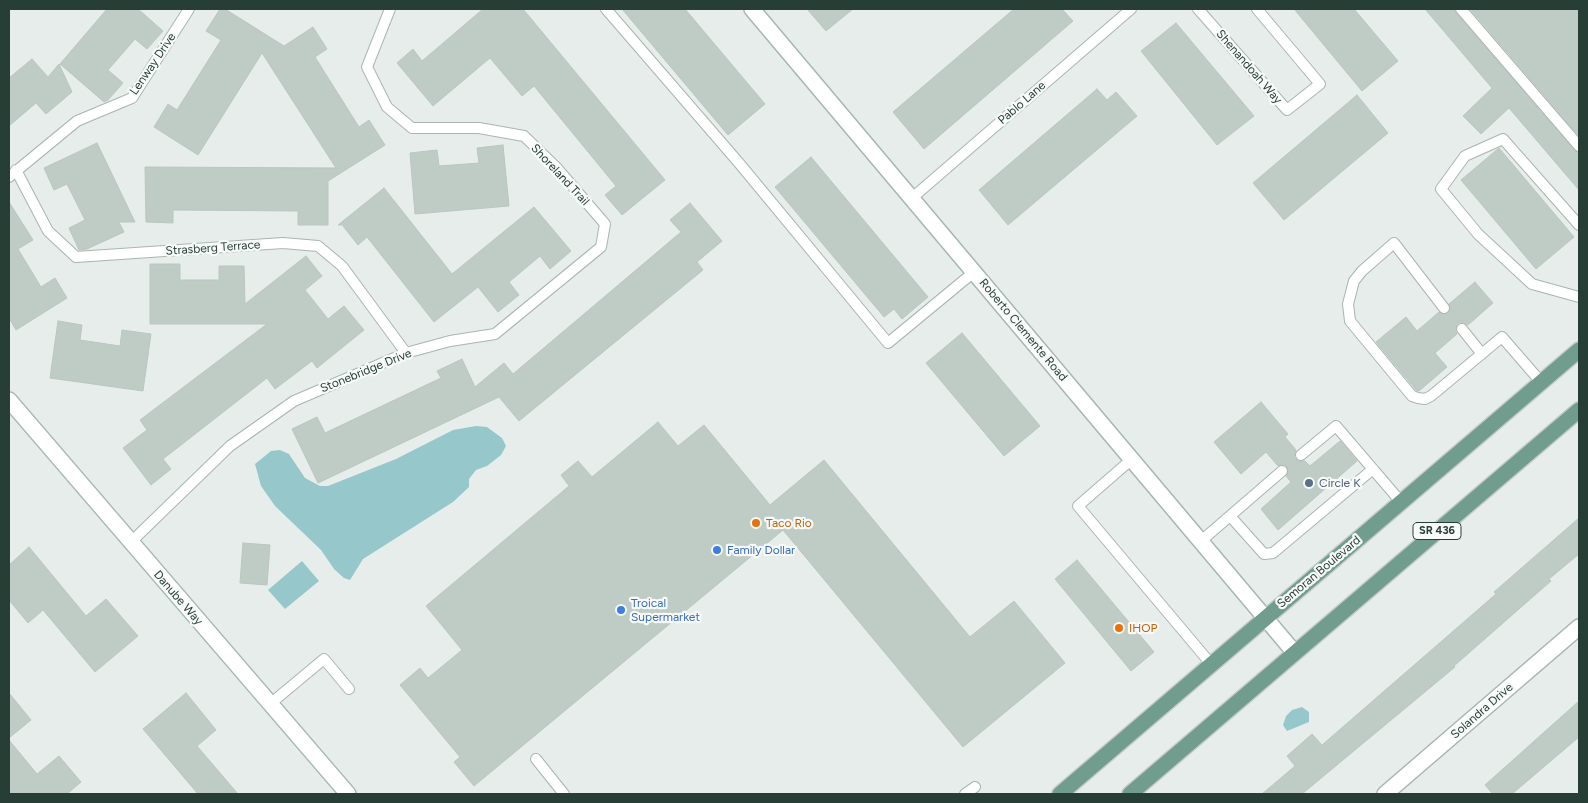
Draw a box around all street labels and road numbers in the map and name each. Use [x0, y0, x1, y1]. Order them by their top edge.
street label: Shenandoah Way [1213, 27, 1285, 107]
street label: Lenway Drive [127, 30, 179, 98]
street label: Pablo Lane [995, 78, 1049, 128]
street label: Shoreland Trail [528, 141, 592, 209]
street label: Strasberg Terrace [165, 238, 261, 258]
street label: Roberto Clemente Road [976, 276, 1070, 384]
street label: Stonebridge Drive [318, 346, 414, 396]
road number: SR 436 [1413, 522, 1461, 540]
street label: Semoran Boulevard [1274, 533, 1364, 611]
street label: Danube Way [150, 568, 206, 628]
street label: Solandra Drive [1448, 680, 1516, 742]

